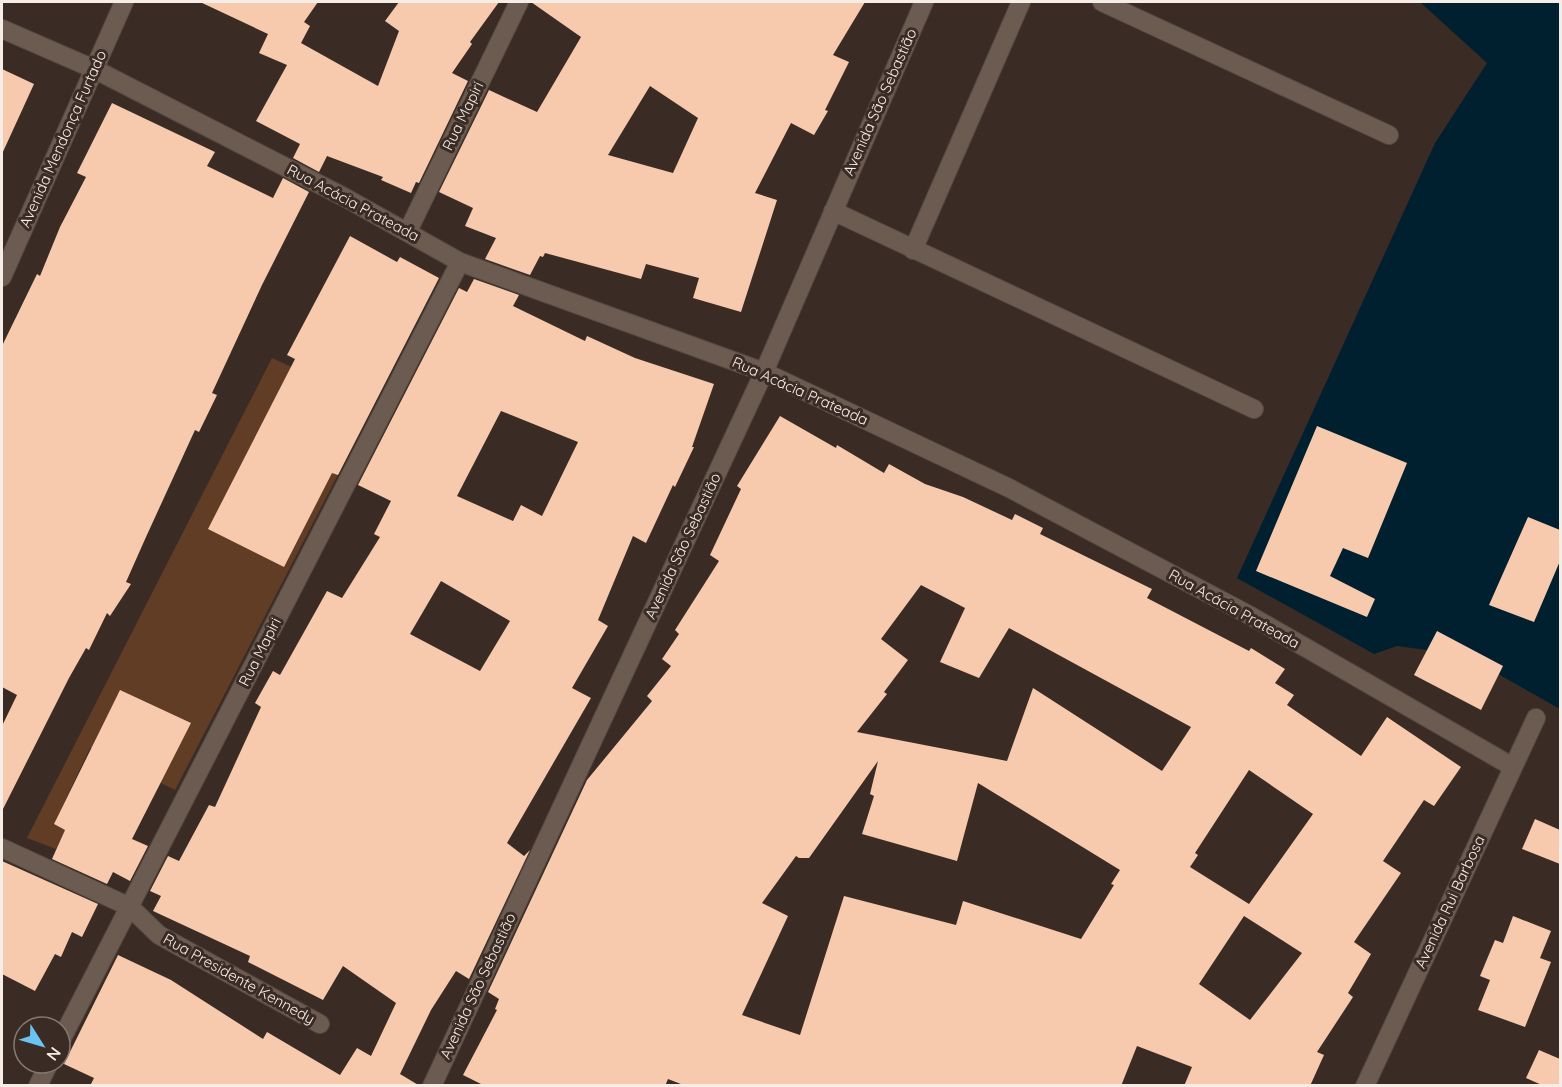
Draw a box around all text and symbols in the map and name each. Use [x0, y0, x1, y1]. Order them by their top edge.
street label: Avenida São Sebastião [839, 25, 921, 178]
street label: Avenida Mendonça Furtado [15, 47, 110, 230]
street label: Rua Mapiri [438, 78, 487, 153]
street label: Rua Acácia Prateada [284, 160, 423, 245]
street label: Rua Acácia Prateada [729, 352, 871, 429]
street label: Avenida São Sebastião [640, 470, 725, 622]
street label: Rua Acácia Prateada [1165, 565, 1303, 652]
street label: Rua Mapiri [234, 614, 285, 689]
street label: Avenida Rui Barbosa [1410, 832, 1489, 971]
street label: Avenida São Sebastião [435, 910, 520, 1062]
street label: Rua Presidente Kennedy [160, 929, 318, 1028]
north arrow [12, 1015, 72, 1075]
text: N [42, 1043, 66, 1065]

